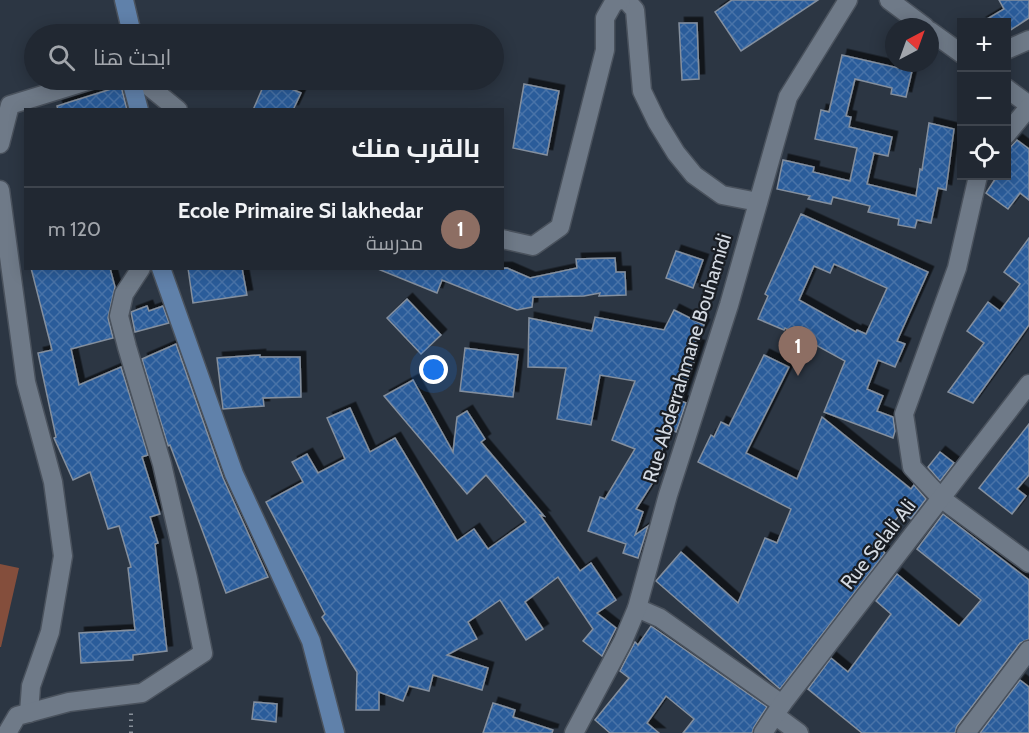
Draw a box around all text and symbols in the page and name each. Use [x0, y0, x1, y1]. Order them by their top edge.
north arrow [885, 18, 939, 72]
map controls [957, 18, 1011, 180]
button: + [957, 18, 1011, 72]
search box [24, 24, 504, 90]
icon: search [45, 41, 78, 74]
text: ابحث هنا [93, 44, 171, 71]
button: − [957, 72, 1011, 126]
button: locate [957, 126, 1011, 180]
text: بالقرب منك [352, 132, 480, 164]
text: Ecole Primaire Si lakhedar [178, 197, 423, 224]
text: 120 m [48, 217, 101, 241]
text: 1 [457, 217, 464, 241]
text: مدرسة [366, 231, 423, 255]
street label: Rue Abderrahmane Bouhamidi [638, 231, 736, 485]
pin: 1 [778, 326, 818, 376]
your location [419, 355, 448, 384]
street label: Rue Selali Ali [835, 494, 921, 594]

